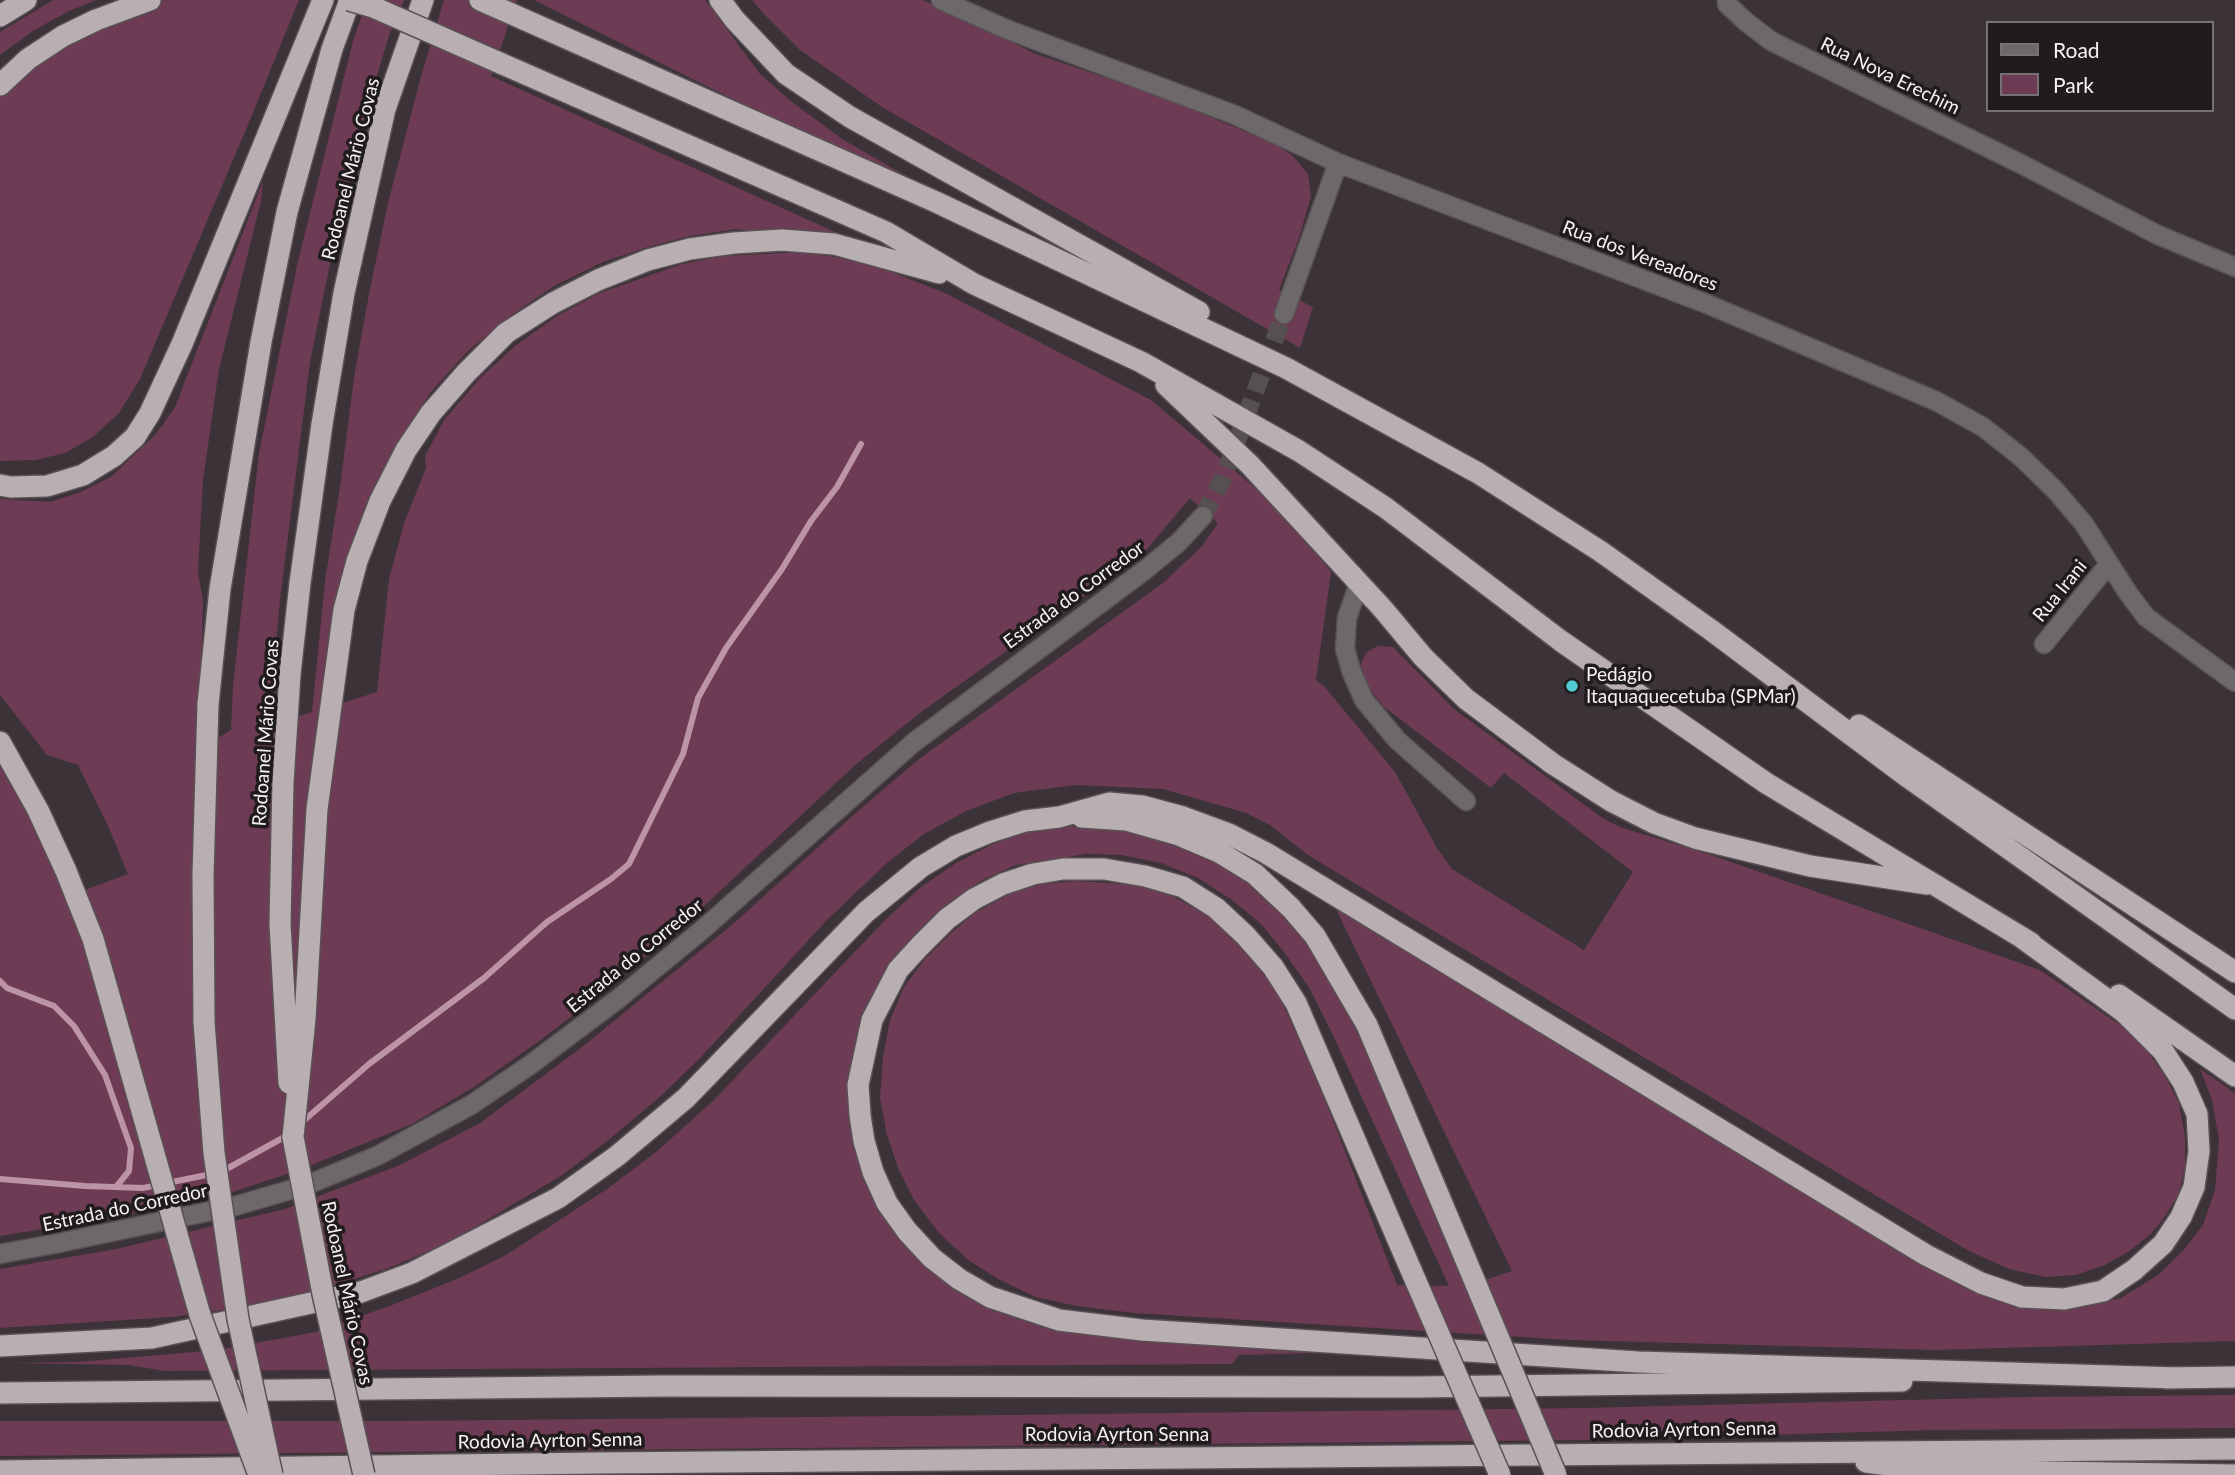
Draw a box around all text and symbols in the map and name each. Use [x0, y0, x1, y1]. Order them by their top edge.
legend [1986, 21, 2214, 112]
street label: Rua Nova Erechim [1817, 32, 1963, 120]
text: Road [2053, 37, 2100, 62]
text: Park [2053, 72, 2094, 97]
street label: Rodoanel Mário Covas [317, 75, 385, 263]
street label: Rua dos Vereadores [1559, 216, 1721, 296]
street label: Estrada do Corredor [999, 536, 1149, 654]
street label: Rua Irani [2028, 555, 2092, 627]
street label: Rodoanel Mário Covas [248, 639, 284, 827]
place label: Pedágio Itaquaquecetuba (SPMar) [1586, 664, 1796, 708]
marker: Pedágio Itaquaquecetuba (SPMar) [1564, 678, 1580, 694]
street label: Estrada do Corredor [562, 894, 708, 1018]
street label: Estrada do Corredor [40, 1179, 210, 1237]
street label: Rodoanel Mário Covas [316, 1199, 378, 1387]
street label: Rodovia Ayrton Senna [1592, 1417, 1776, 1443]
street label: Rodovia Ayrton Senna [1025, 1424, 1209, 1446]
street label: Rodovia Ayrton Senna [458, 1428, 642, 1454]

